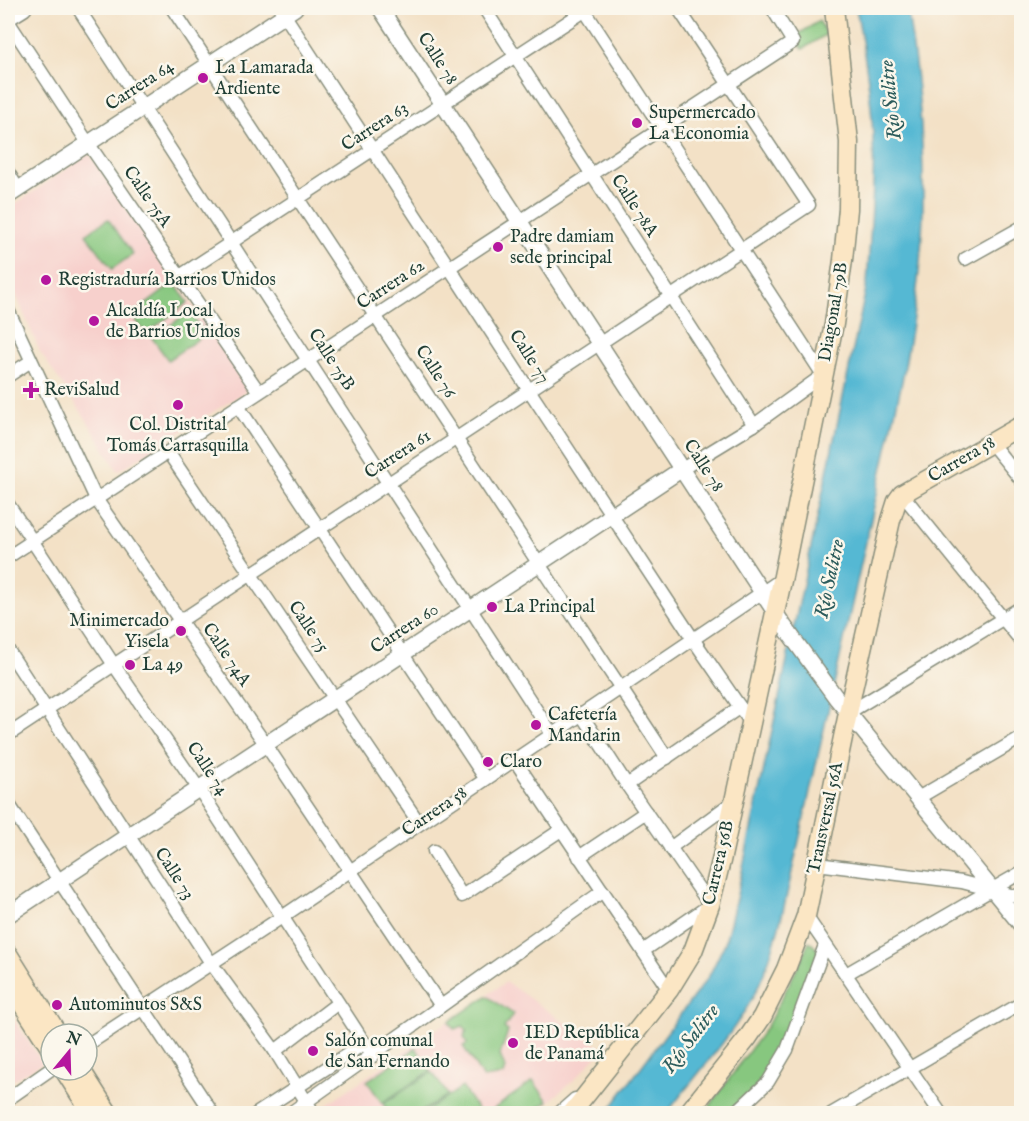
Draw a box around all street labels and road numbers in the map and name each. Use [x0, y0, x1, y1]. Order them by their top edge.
street label: Calle 78 [412, 28, 462, 90]
street label: Carrera 64 [102, 55, 179, 117]
street label: Carrera 63 [337, 97, 413, 157]
street label: Calle 75A [118, 162, 177, 233]
street label: Calle 78A [605, 170, 663, 242]
street label: Carrera 62 [353, 255, 429, 315]
street label: Diagonal 79B [814, 260, 854, 364]
street label: Calle 75B [302, 325, 360, 395]
street label: Calle 77 [503, 326, 555, 388]
street label: Calle 76 [409, 341, 461, 403]
street label: Carrera 61 [360, 425, 436, 485]
street label: Carrera 58 [924, 432, 1000, 488]
street label: Calle 78 [678, 435, 728, 497]
street label: Calle 75 [282, 597, 334, 658]
street label: Carrera 60 [366, 598, 444, 660]
street label: Calle 74A [196, 619, 256, 692]
street label: Calle 74 [181, 738, 233, 800]
street label: Transversal 56A [803, 759, 849, 876]
street label: Carrera 58 [398, 782, 472, 842]
street label: Carrera 56B [698, 818, 740, 908]
street label: Calle 73 [149, 844, 199, 904]

